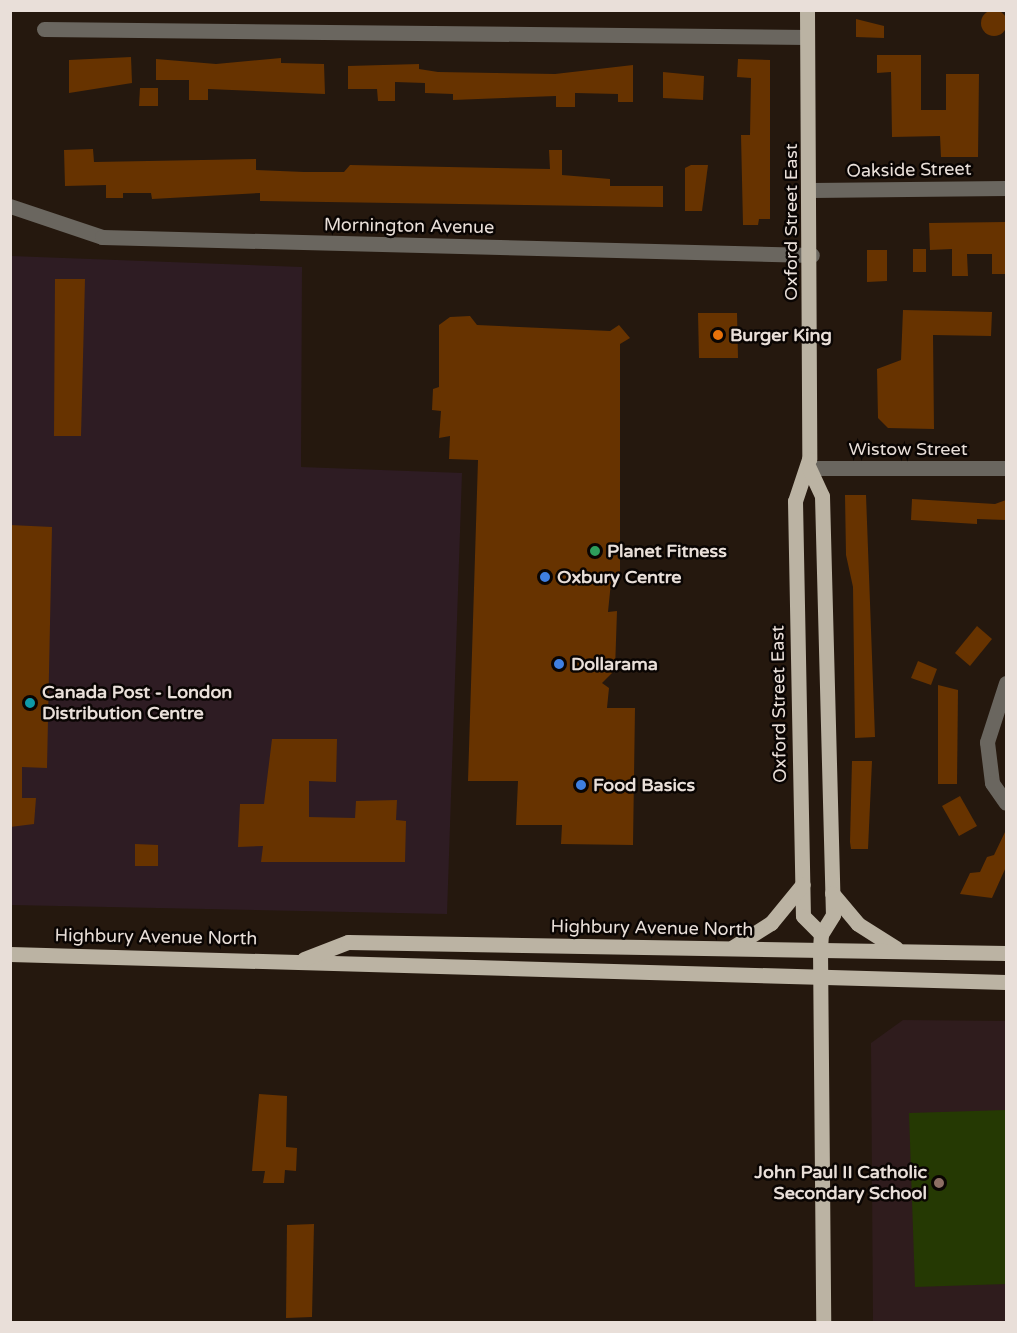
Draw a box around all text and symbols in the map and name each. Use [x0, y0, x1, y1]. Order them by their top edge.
street label: Oxford Street East [780, 143, 802, 301]
street label: Oakside Street [846, 158, 972, 182]
street label: Mornington Avenue [324, 214, 494, 238]
place label: Burger King [730, 324, 832, 346]
marker: Burger King [711, 328, 725, 342]
street label: Wistow Street [848, 438, 968, 460]
place label: Planet Fitness [607, 540, 727, 562]
marker: Planet Fitness [588, 544, 602, 558]
place label: Oxbury Centre [557, 566, 682, 588]
marker: Oxbury Centre [538, 570, 552, 584]
street label: Oxford Street East [767, 625, 791, 783]
place label: Dollarama [571, 653, 658, 675]
marker: Dollarama [552, 657, 566, 671]
place label: Canada Post - London Distribution Centre [42, 682, 232, 724]
marker: Canada Post - London Distribution Centre [23, 696, 37, 710]
place label: Food Basics [593, 774, 695, 796]
marker: Food Basics [574, 778, 588, 792]
street label: Highbury Avenue North [550, 915, 754, 941]
street label: Highbury Avenue North [54, 924, 258, 950]
place label: John Paul II Catholic Secondary School [755, 1162, 927, 1204]
marker: John Paul II Catholic Secondary School [932, 1176, 946, 1190]

